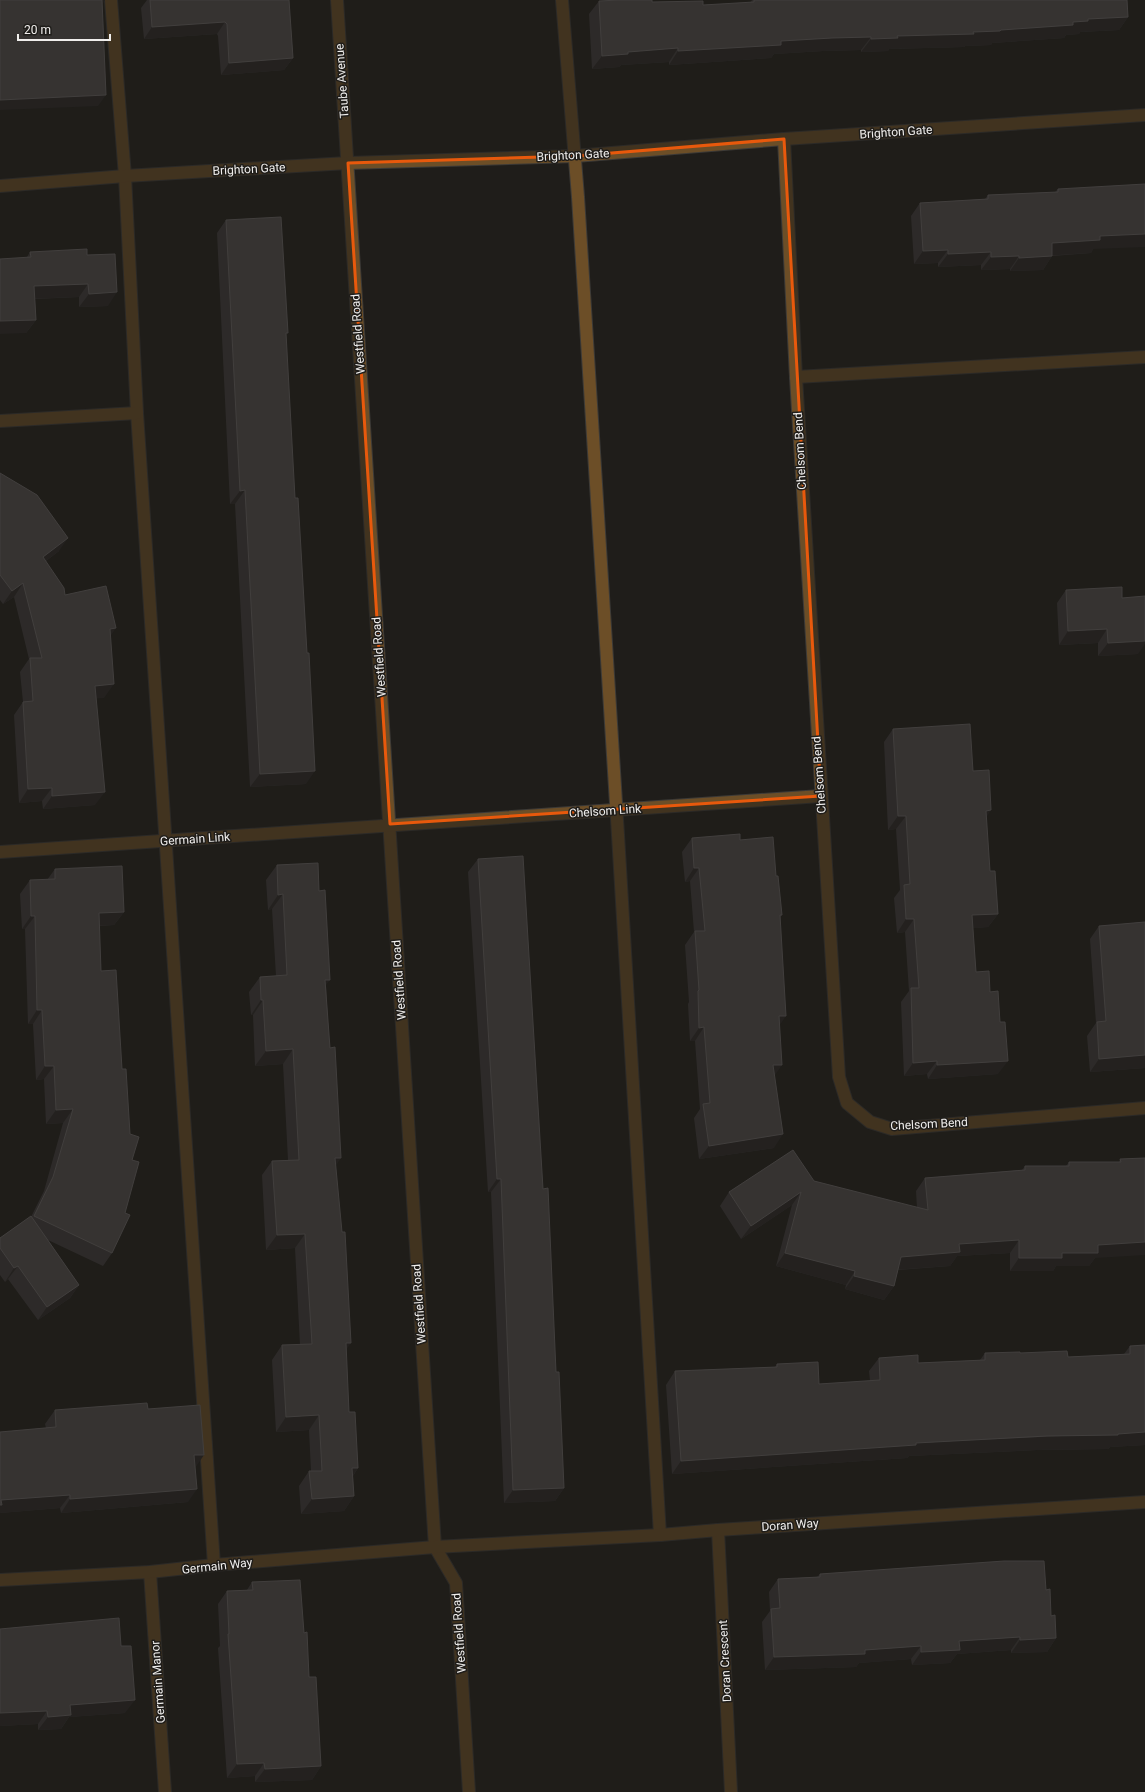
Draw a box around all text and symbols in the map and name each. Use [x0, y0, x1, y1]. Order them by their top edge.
scale bar [18, 16, 110, 42]
text: 20 m [24, 23, 51, 37]
street label: Taube Avenue [332, 43, 352, 119]
street label: Brighton Gate [859, 122, 933, 142]
street label: Brighton Gate [536, 146, 610, 164]
street label: Brighton Gate [212, 160, 286, 178]
street label: Westfield Road [348, 294, 368, 374]
street label: Chelsom Bend [791, 412, 809, 490]
street label: Westfield Road [369, 617, 389, 697]
street label: Chelsom Bend [809, 736, 829, 814]
street label: Chelsom Link [568, 801, 642, 821]
street label: Germain Link [159, 830, 231, 848]
street label: Westfield Road [389, 940, 409, 1020]
street label: Chelsom Bend [890, 1115, 968, 1133]
street label: Westfield Road [409, 1264, 429, 1344]
street label: Doran Way [761, 1516, 819, 1534]
street label: Germain Way [181, 1555, 253, 1577]
street label: Westfield Road [449, 1593, 469, 1673]
street label: Doran Crescent [716, 1620, 734, 1702]
street label: Germain Manor [148, 1640, 168, 1724]

